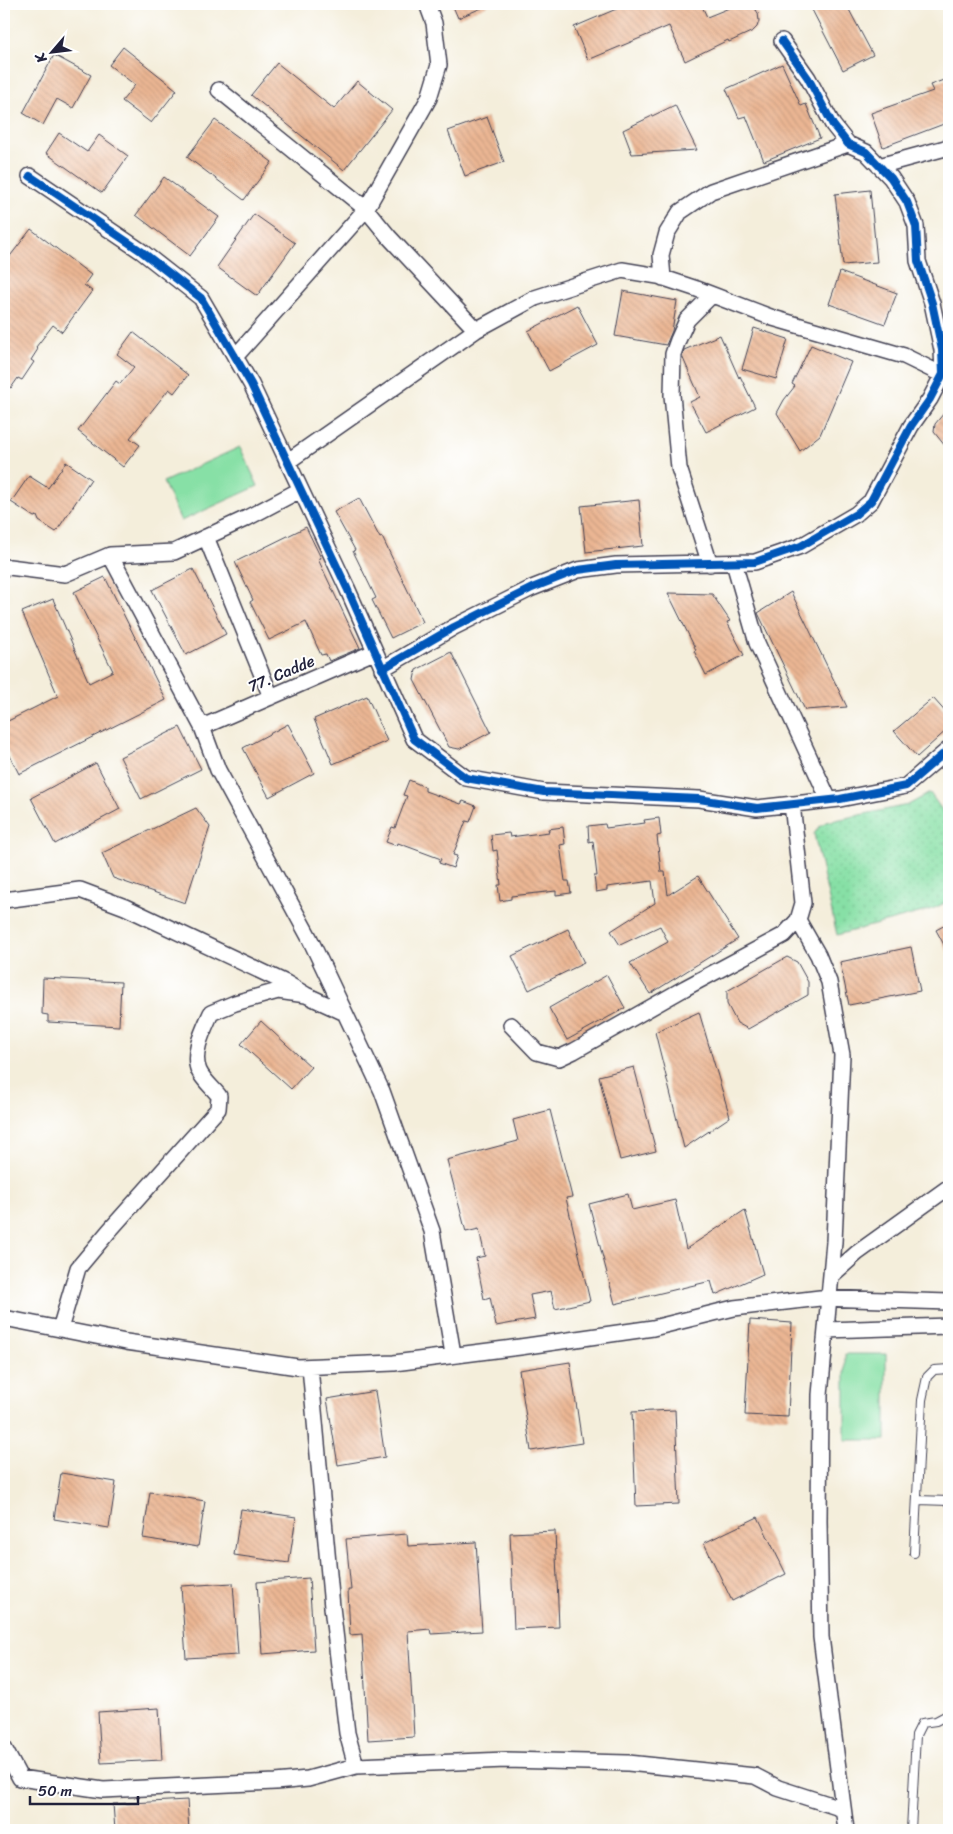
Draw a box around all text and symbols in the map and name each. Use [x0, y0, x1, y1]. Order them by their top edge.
north arrow [28, 28, 78, 78]
text: K [27, 47, 54, 68]
street label: 77. Cadde [243, 646, 319, 701]
scale bar [30, 1774, 138, 1806]
text: 50 m [38, 1778, 73, 1804]

